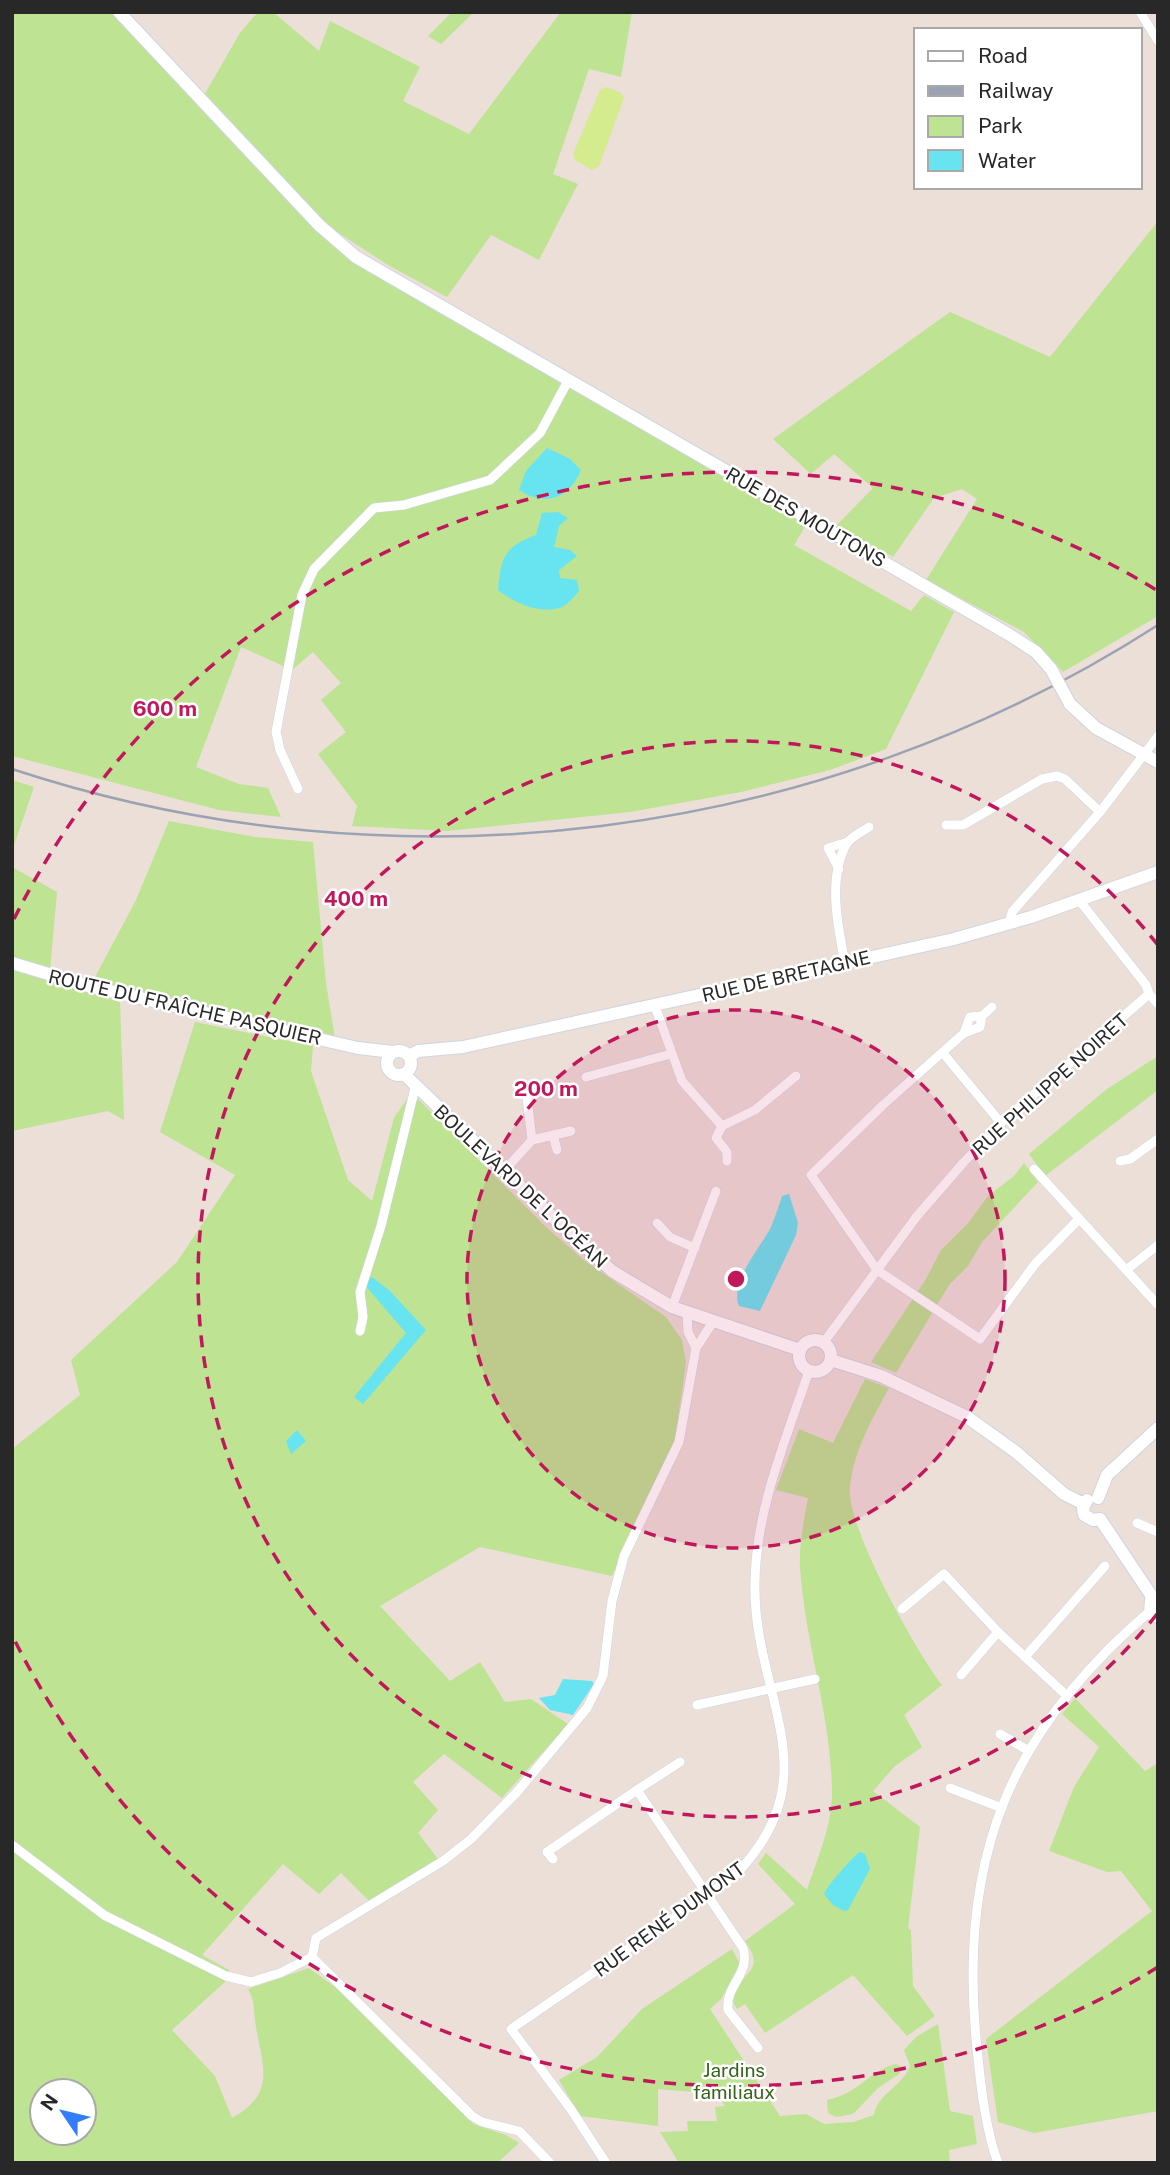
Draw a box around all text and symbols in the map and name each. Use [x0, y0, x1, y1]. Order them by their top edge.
legend [914, 28, 1142, 189]
text: Road [978, 43, 1028, 68]
text: Railway [978, 78, 1054, 103]
text: Park [978, 113, 1023, 138]
text: Water [978, 148, 1036, 173]
street label: RUE DES MOUTONS [722, 462, 890, 572]
text: 600 m [133, 696, 197, 721]
text: 400 m [324, 886, 388, 911]
street label: RUE DE BRETAGNE [700, 946, 872, 1006]
street label: ROUTE DU FRAÎCHE PASQUIER [46, 965, 324, 1049]
street label: RUE PHILIPPE NOIRET [968, 1009, 1132, 1159]
text: 200 m [514, 1076, 578, 1101]
street label: BOULEVARD DE L'OCÉAN [430, 1100, 612, 1272]
centre of rings [724, 1267, 748, 1291]
street label: RUE RENÉ DUMONT [589, 1857, 749, 1981]
park label: Jardins familiaux [693, 2059, 775, 2103]
north arrow [28, 2077, 98, 2147]
text: N [36, 2090, 62, 2115]

